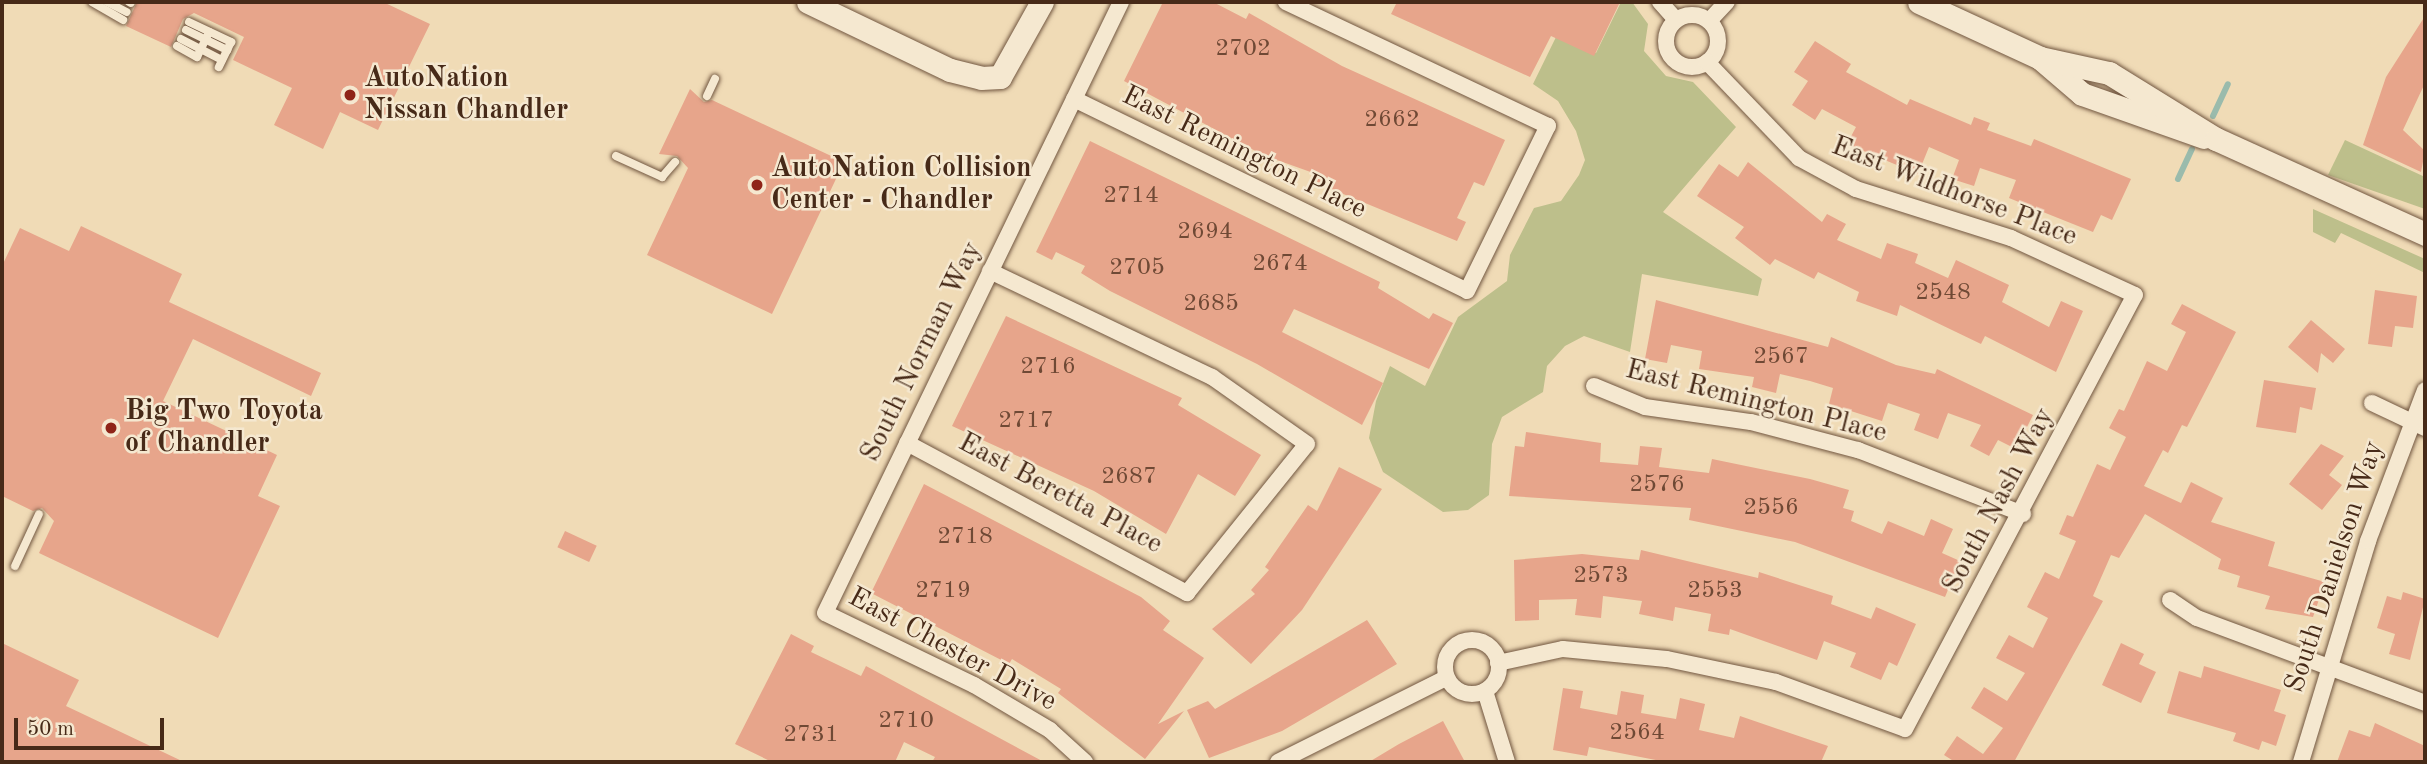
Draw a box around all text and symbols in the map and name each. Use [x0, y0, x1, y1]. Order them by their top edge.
house number: 2702 [1215, 36, 1271, 64]
place label: AutoNation Nissan Chandler [364, 62, 568, 128]
street label: East Remington Place [1116, 79, 1372, 227]
marker: AutoNation Nissan Chandler [342, 87, 358, 103]
house number: 2662 [1364, 107, 1420, 135]
street label: East Wildhorse Place [1826, 130, 2082, 254]
place label: AutoNation Collision Center - Chandler [771, 152, 1032, 218]
marker: AutoNation Collision Center - Chandler [749, 177, 765, 193]
house number: 2714 [1103, 183, 1159, 211]
house number: 2694 [1177, 219, 1233, 247]
street label: South Norman Way [854, 236, 990, 468]
house number: 2674 [1252, 251, 1308, 279]
house number: 2705 [1109, 255, 1165, 283]
house number: 2548 [1915, 280, 1971, 308]
house number: 2685 [1183, 291, 1239, 319]
house number: 2567 [1753, 344, 1809, 372]
street label: East Remington Place [1622, 353, 1890, 451]
house number: 2716 [1020, 354, 1076, 382]
place label: Big Two Toyota of Chandler [125, 395, 323, 461]
street label: South Nash Way [1936, 402, 2062, 600]
house number: 2717 [998, 408, 1054, 436]
marker: Big Two Toyota of Chandler [103, 420, 119, 436]
street label: East Beretta Place [952, 426, 1168, 562]
street label: South Danielson Way [2278, 437, 2392, 697]
house number: 2687 [1101, 464, 1157, 492]
house number: 2576 [1629, 472, 1685, 500]
house number: 2556 [1743, 495, 1799, 523]
house number: 2718 [937, 524, 993, 552]
house number: 2573 [1573, 563, 1629, 591]
house number: 2719 [915, 578, 971, 606]
house number: 2553 [1687, 578, 1743, 606]
street label: East Chester Drive [842, 581, 1062, 719]
scale bar [18, 704, 168, 748]
house number: 2710 [878, 708, 934, 736]
text: 50 m [27, 719, 74, 740]
house number: 2564 [1609, 720, 1665, 748]
house number: 2731 [783, 722, 839, 750]

